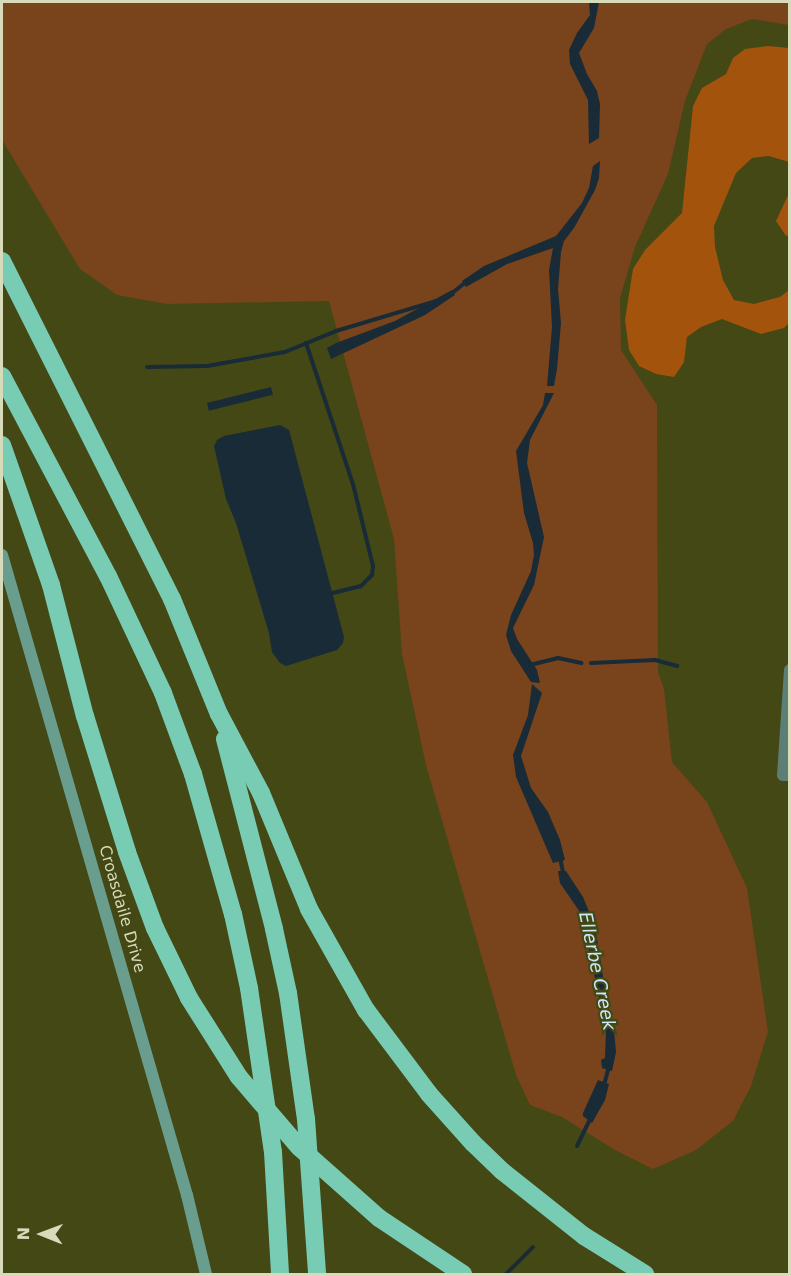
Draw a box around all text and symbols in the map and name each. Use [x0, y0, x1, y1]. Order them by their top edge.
street label: Croasdaile Drive [95, 843, 149, 975]
water label: Ellerbe Creek [574, 910, 620, 1032]
north arrow [12, 1204, 72, 1264]
text: N [14, 1227, 33, 1241]

